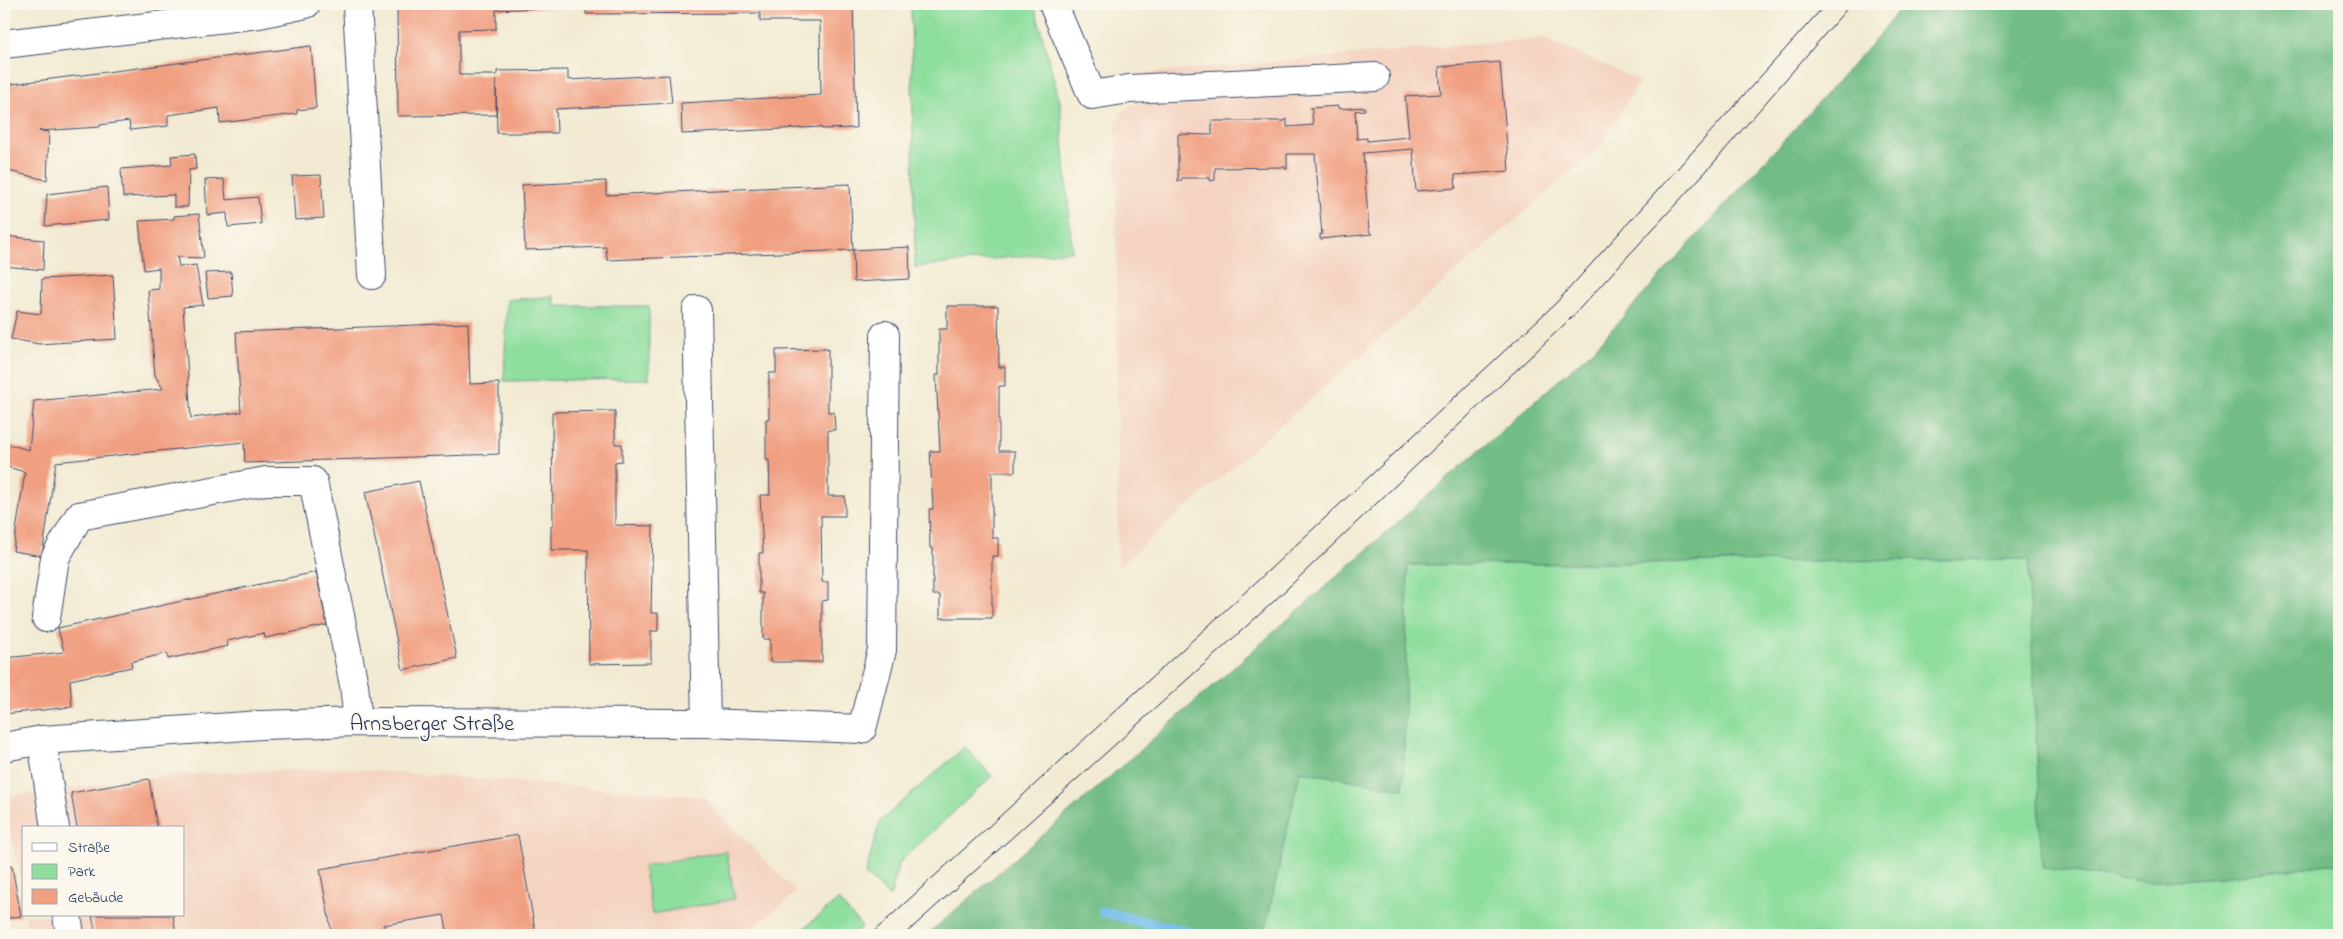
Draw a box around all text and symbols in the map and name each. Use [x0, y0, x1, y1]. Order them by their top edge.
street label: Arnsberger Straße [350, 709, 514, 742]
legend [22, 826, 185, 916]
text: Straße [68, 837, 110, 859]
text: Park [68, 861, 96, 883]
text: Gebäude [68, 887, 124, 909]

